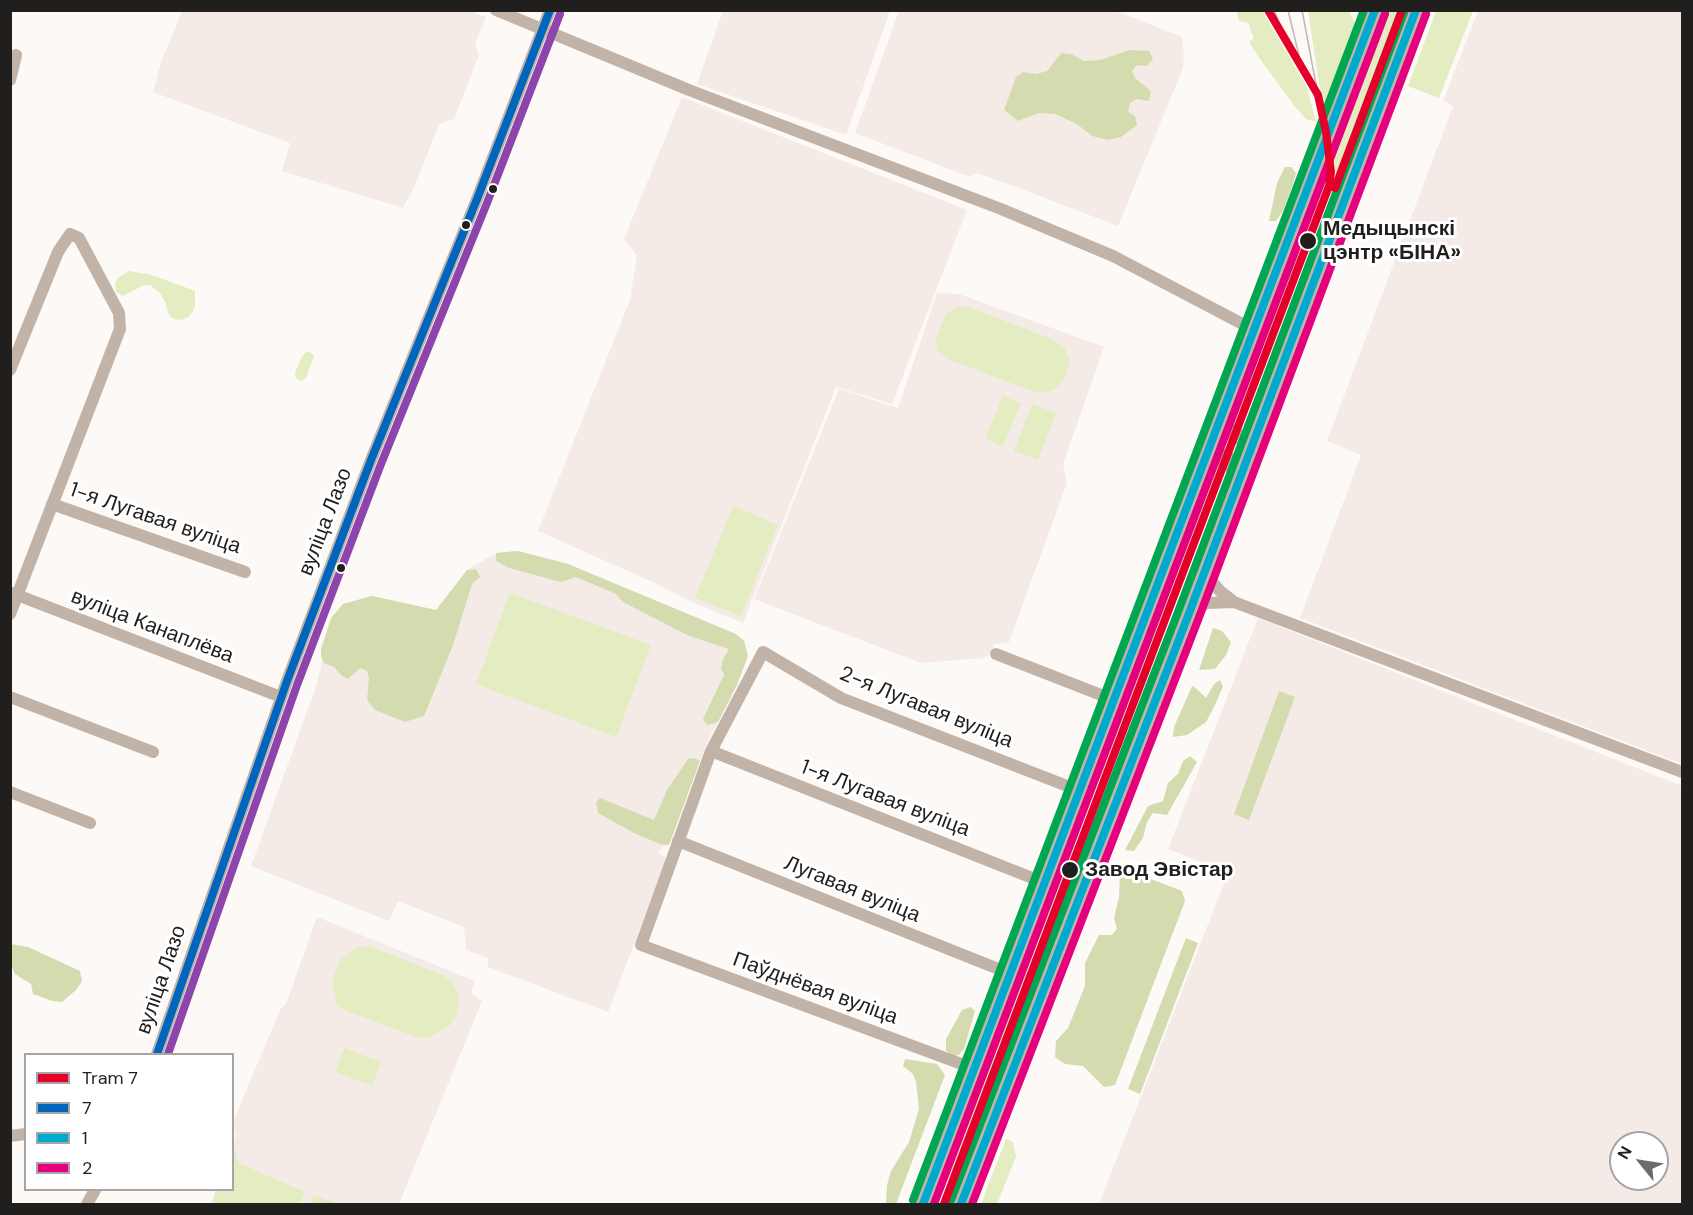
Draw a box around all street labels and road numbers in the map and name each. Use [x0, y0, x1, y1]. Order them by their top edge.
street label: вуліца Лазо [294, 465, 358, 579]
street label: 1-я Лугавая вуліца [66, 478, 244, 560]
street label: вуліца Канаплёва [67, 584, 237, 670]
street label: 2-я Лугавая вуліца [836, 662, 1016, 754]
street label: 1-я Лугавая вуліца [797, 755, 973, 843]
street label: Лугавая вуліца [780, 851, 924, 929]
street label: вуліца Лазо [132, 922, 192, 1038]
street label: Паўднёвая вуліца [729, 947, 901, 1031]

